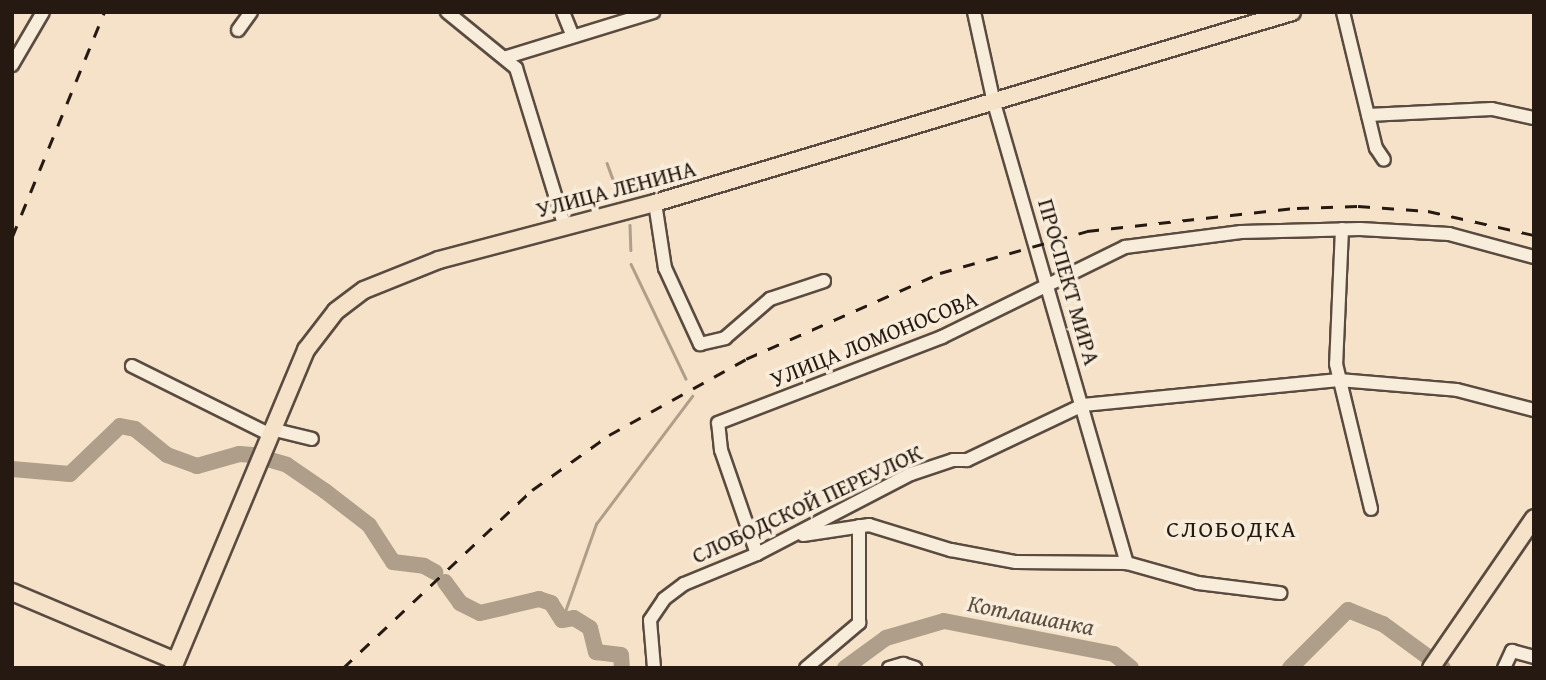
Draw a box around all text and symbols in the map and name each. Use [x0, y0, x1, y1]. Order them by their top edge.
street label: УЛИЦА ЛЕНИНА [533, 154, 699, 224]
street label: ПРОСПЕКТ МИРА [1032, 195, 1106, 369]
street label: УЛИЦА ЛОМОНОСОВА [766, 285, 982, 393]
street label: СЛОБОДСКОЙ ПЕРЕУЛОК [687, 438, 927, 570]
district label: СЛОБОДКА [1167, 515, 1297, 543]
water label: Котлашанка [965, 589, 1097, 641]

